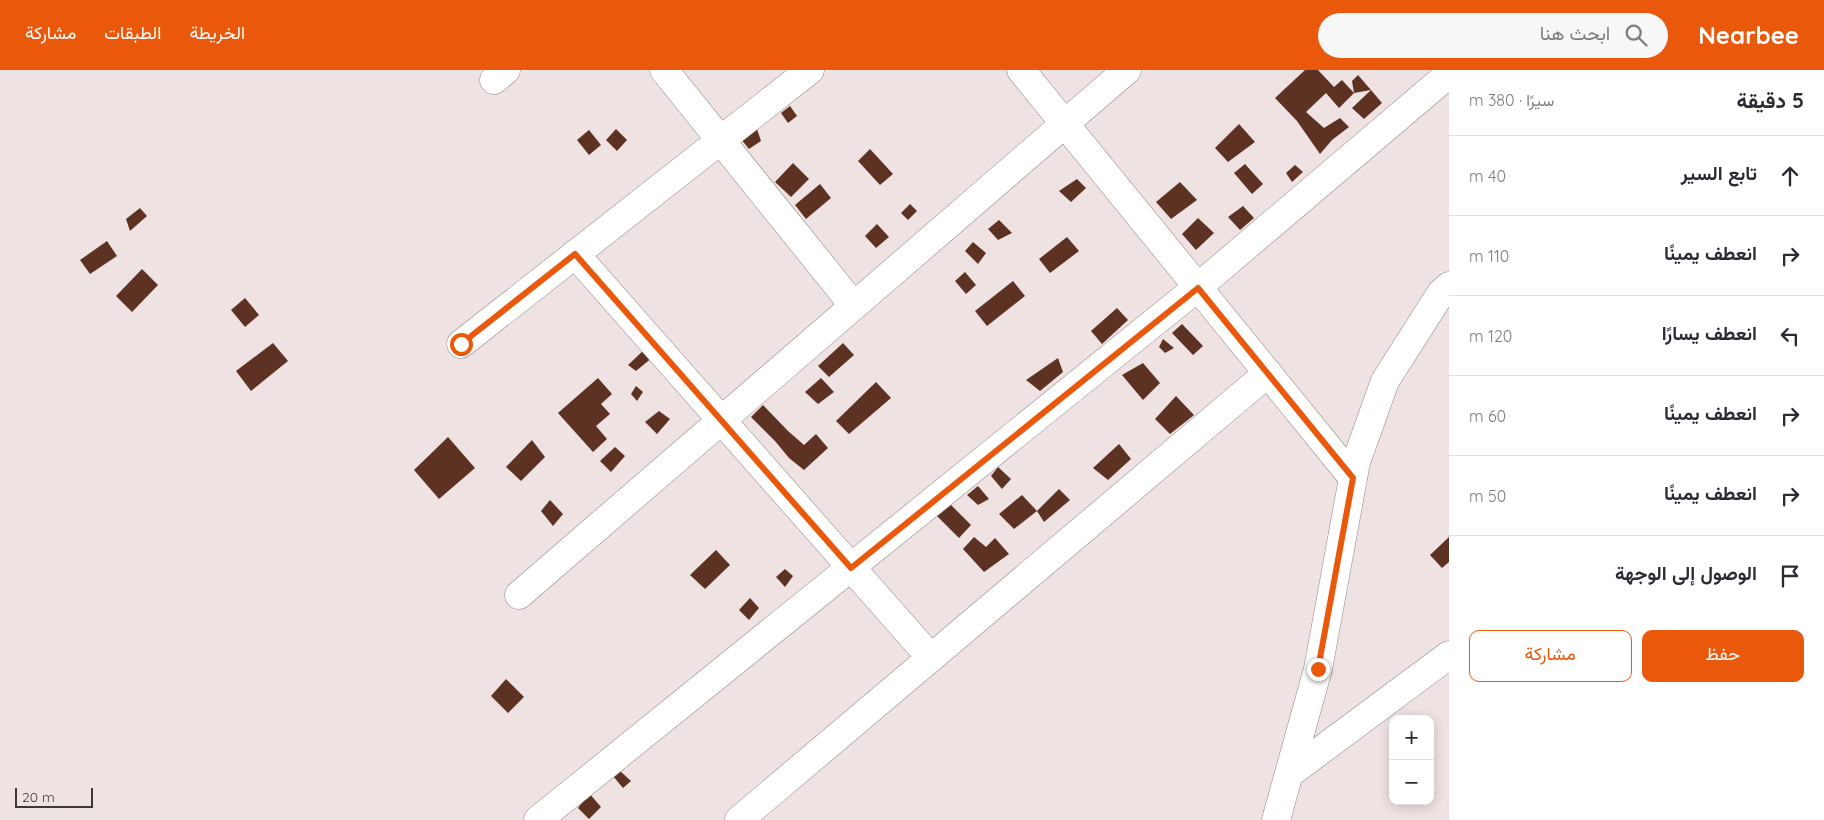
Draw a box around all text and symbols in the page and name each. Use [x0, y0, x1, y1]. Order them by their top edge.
search box [1318, 13, 1668, 58]
text: Nearbee [1698, 20, 1799, 50]
text: مشاركة [25, 21, 76, 44]
text: الطبقات [104, 21, 161, 44]
text: الخريطة [189, 21, 245, 44]
text: ابحث هنا [1540, 21, 1610, 45]
icon: search [1622, 21, 1650, 49]
text: 5 دقيقة [1736, 87, 1804, 113]
text: سيرًا · 380 m [1469, 90, 1554, 110]
text: تابع السير [1681, 161, 1757, 185]
icon: ahead [1776, 162, 1804, 190]
text: 40 m [1469, 166, 1506, 186]
text: انعطف يمينًا [1664, 241, 1757, 265]
icon: right [1776, 242, 1804, 270]
text: 110 m [1469, 246, 1509, 266]
text: انعطف يسارًا [1662, 321, 1757, 345]
icon: left [1776, 322, 1804, 350]
text: 120 m [1469, 326, 1512, 346]
route start [450, 333, 473, 356]
text: انعطف يمينًا [1664, 401, 1757, 425]
icon: right [1776, 402, 1804, 430]
text: 60 m [1469, 406, 1506, 426]
text: انعطف يمينًا [1664, 481, 1757, 505]
icon: right [1776, 482, 1804, 510]
text: 50 m [1469, 486, 1506, 506]
text: الوصول إلى الوجهة [1615, 561, 1757, 585]
icon: arrive [1776, 562, 1804, 590]
button: مشاركة [1469, 630, 1632, 682]
button: حفظ [1642, 630, 1804, 682]
route end [1307, 658, 1330, 681]
map controls [1389, 715, 1434, 805]
button: + [1389, 715, 1434, 760]
button: − [1389, 760, 1434, 805]
scale bar [15, 785, 92, 808]
text: 20 m [22, 788, 55, 806]

